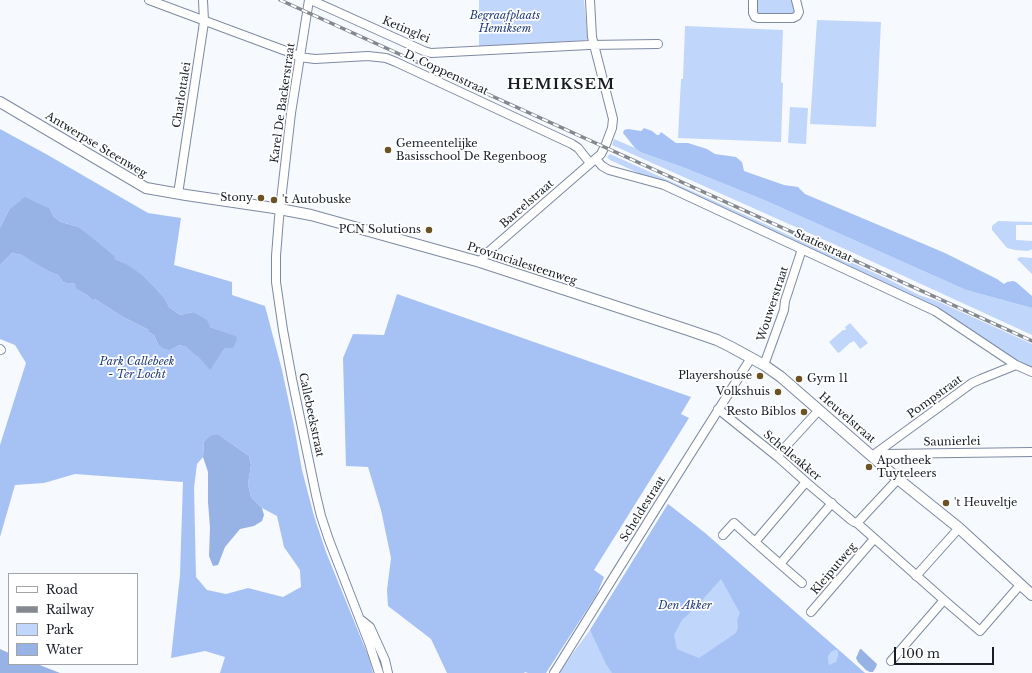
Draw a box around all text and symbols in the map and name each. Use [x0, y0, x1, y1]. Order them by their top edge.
park label: Begraafplaats Hemiksem [470, 9, 540, 35]
street label: Ketinglei [380, 14, 432, 46]
street label: Karel De Backerstraat [268, 42, 298, 164]
street label: D. Coppenstraat [402, 48, 490, 98]
street label: Charlottalei [170, 61, 194, 129]
district label: HEMIKSEM [507, 76, 615, 94]
street label: Antwerpse Steenweg [43, 109, 149, 181]
place label: Gemeentelijke Basisschool De Regenboog [396, 137, 547, 163]
marker: Gemeentelijke Basisschool De Regenboog [383, 145, 393, 155]
street label: Bareelstraat [498, 177, 556, 231]
place label: Stony [220, 191, 253, 205]
marker: Stony [256, 193, 266, 203]
place label: 't Autobuske [282, 193, 351, 207]
marker: 't Autobuske [269, 195, 279, 205]
place label: PCN Solutions [339, 223, 421, 237]
marker: PCN Solutions [424, 225, 434, 235]
street label: Statiestraat [792, 227, 854, 265]
street label: Provincialesteenweg [466, 240, 578, 288]
street label: Wouwerstraat [755, 265, 791, 343]
park label: Park Callebeek - Ter Locht [100, 355, 174, 381]
place label: Playershouse [678, 369, 752, 383]
marker: Playershouse [755, 371, 765, 381]
street label: Callebeekstraat [296, 372, 326, 458]
place label: Gym 11 [807, 372, 848, 386]
street label: Pompstraat [905, 373, 965, 421]
marker: Gym 11 [794, 374, 804, 384]
place label: Volkshuis [716, 385, 770, 399]
marker: Volkshuis [773, 387, 783, 397]
street label: Heuvelstraat [816, 390, 878, 446]
place label: Resto Biblos [726, 405, 796, 419]
marker: Resto Biblos [799, 407, 809, 417]
street label: Schelleakker [761, 428, 823, 484]
street label: Saunierlei [923, 435, 981, 449]
place label: Apotheek Tuyteleers [877, 454, 936, 480]
marker: Apotheek Tuyteleers [864, 462, 874, 472]
street label: Scheldestraat [618, 474, 668, 544]
place label: 't Heuveltje [954, 496, 1017, 510]
marker: 't Heuveltje [941, 498, 951, 508]
street label: Kleiputweg [809, 541, 859, 597]
legend [8, 573, 138, 665]
text: Road [46, 582, 78, 597]
park label: Den Akker [658, 599, 712, 613]
text: Railway [46, 602, 94, 617]
text: Park [46, 622, 74, 637]
scale bar [896, 639, 996, 665]
text: Water [46, 642, 83, 657]
text: 100 m [901, 646, 940, 661]

